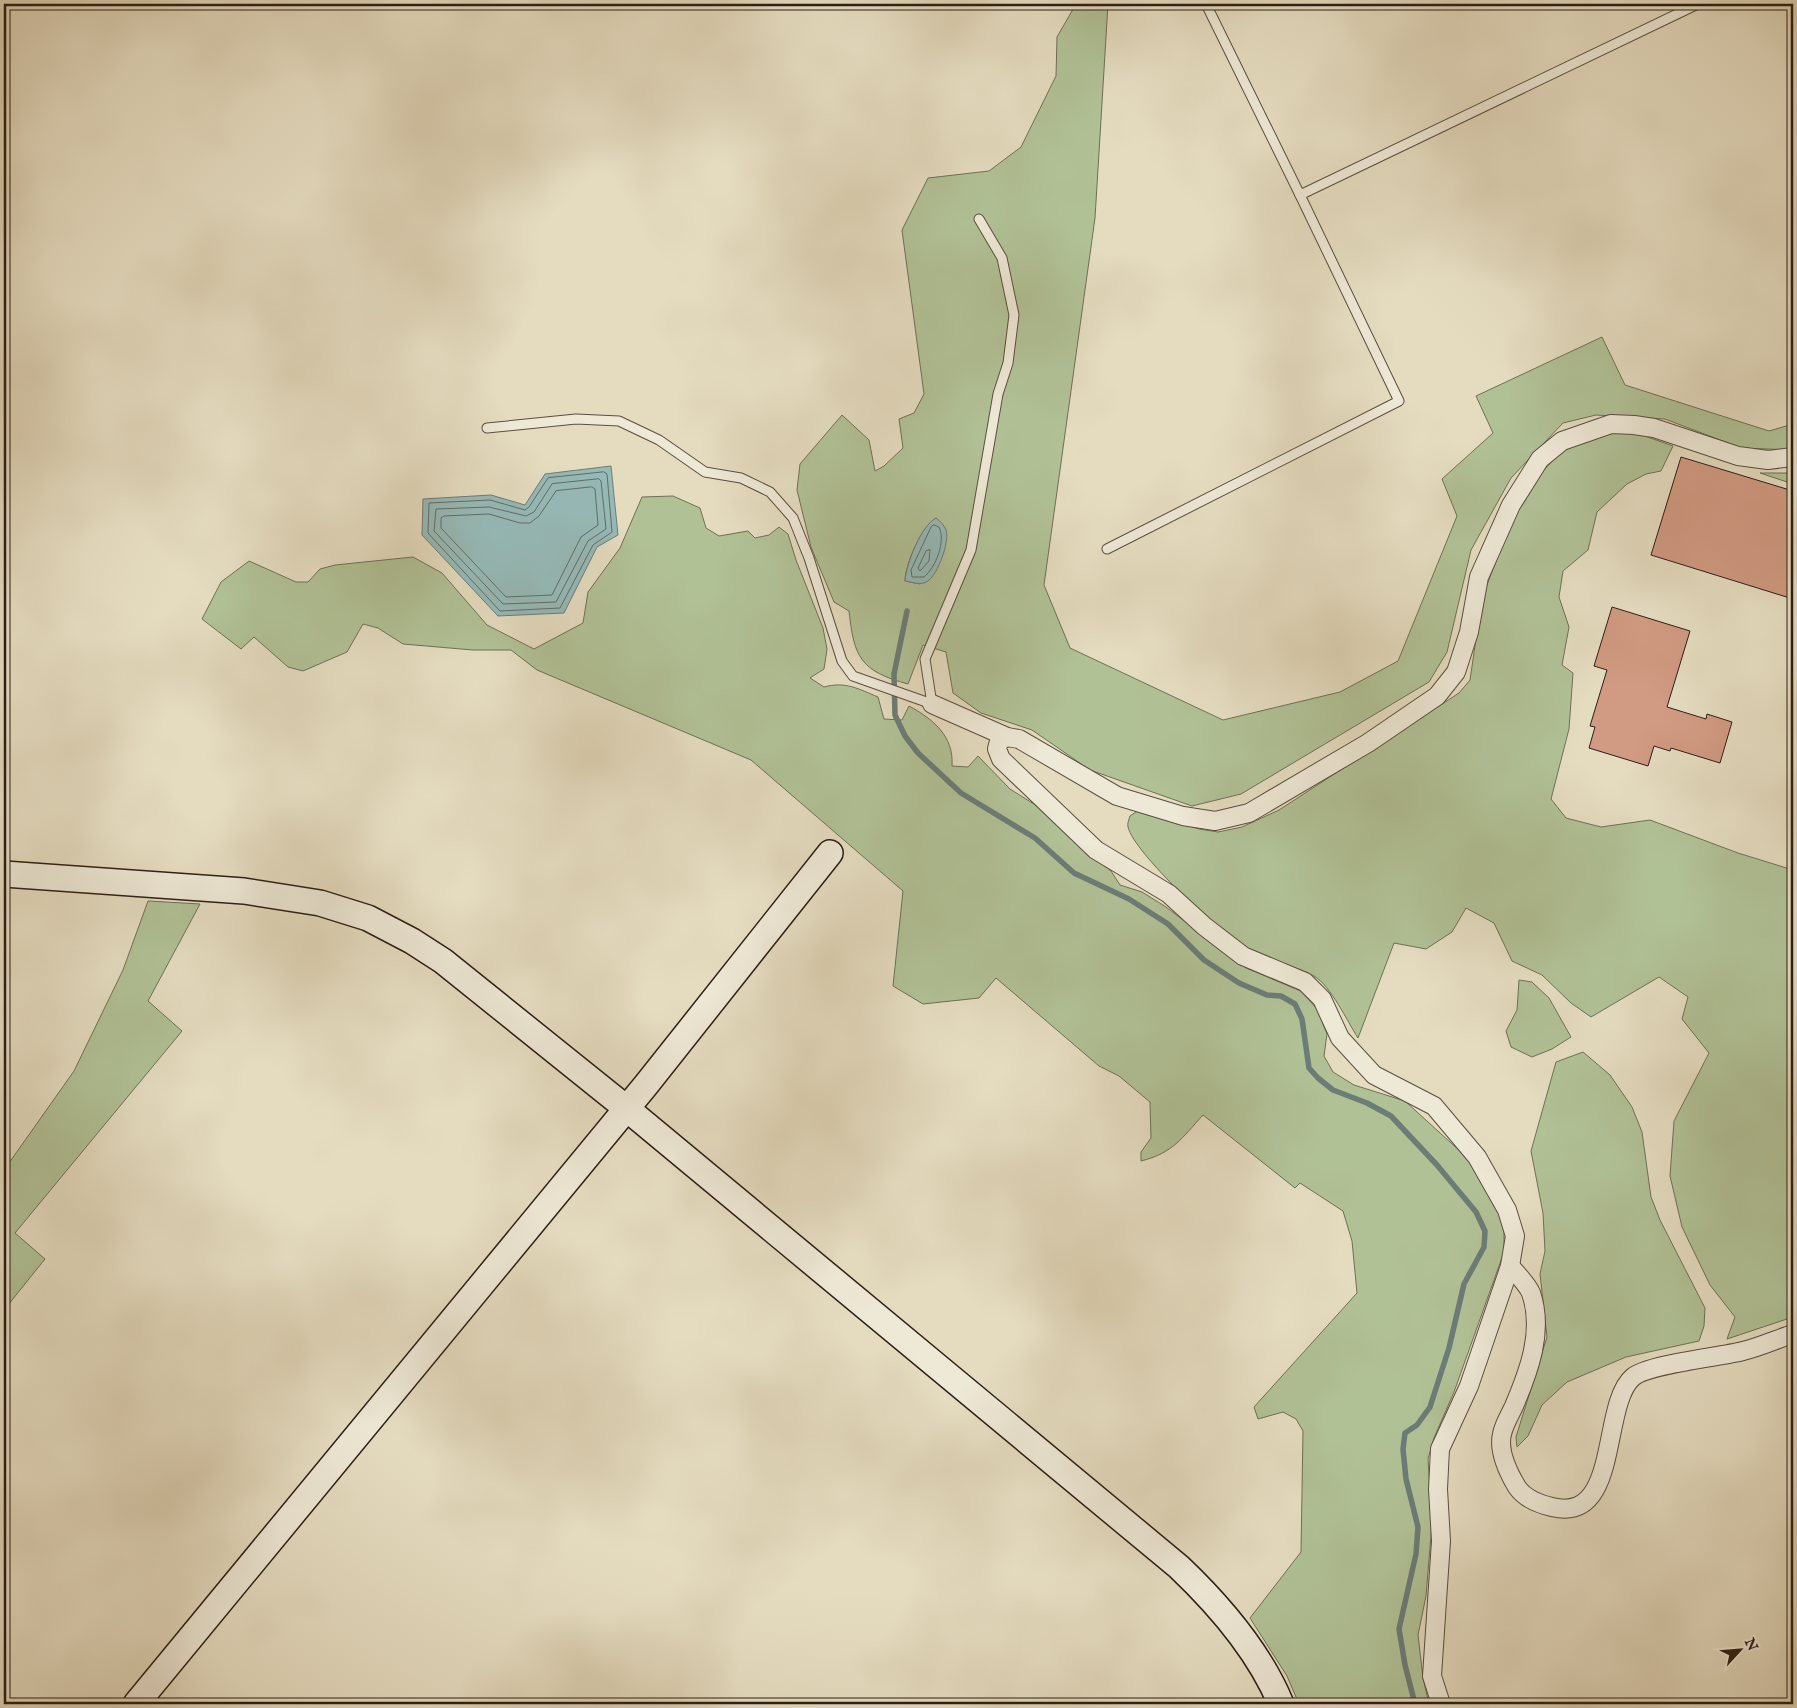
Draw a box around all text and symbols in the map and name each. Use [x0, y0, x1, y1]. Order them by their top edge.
north arrow [1714, 1626, 1764, 1676]
text: N [1740, 1634, 1762, 1654]

